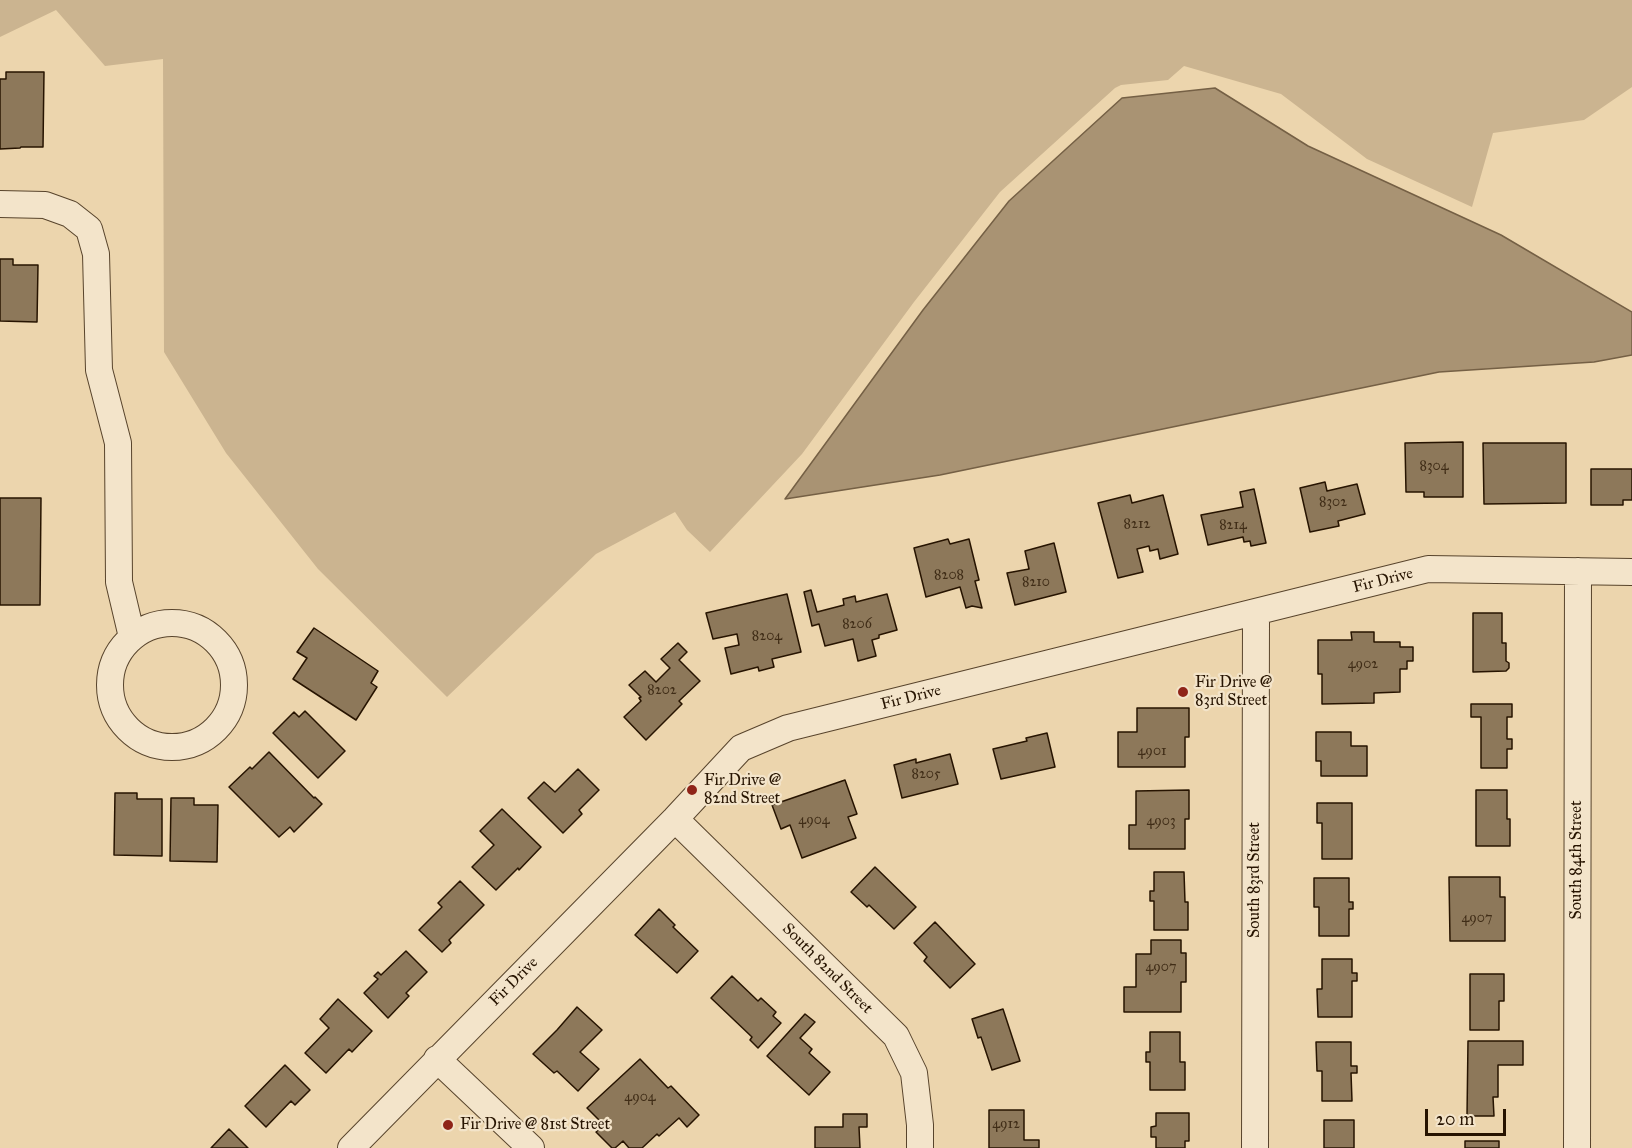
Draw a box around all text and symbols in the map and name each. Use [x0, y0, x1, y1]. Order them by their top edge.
house number: 8304 [1420, 459, 1448, 475]
house number: 8302 [1319, 495, 1347, 511]
house number: 8212 [1124, 517, 1150, 533]
house number: 8214 [1219, 518, 1247, 534]
street label: Fir Drive [1351, 564, 1415, 598]
house number: 8208 [934, 568, 964, 584]
house number: 8210 [1022, 575, 1050, 591]
house number: 8206 [842, 617, 872, 633]
house number: 8204 [752, 629, 782, 645]
house number: 4902 [1348, 657, 1378, 673]
place label: Fir Drive @ 83rd Street [1195, 673, 1272, 711]
street label: Fir Drive [879, 681, 943, 715]
house number: 8202 [647, 683, 677, 699]
marker: Fir Drive @ 83rd Street [1176, 685, 1190, 699]
house number: 4901 [1138, 744, 1166, 760]
house number: 8205 [911, 767, 941, 783]
place label: Fir Drive @ 82nd Street [704, 771, 781, 809]
marker: Fir Drive @ 82nd Street [685, 783, 699, 797]
street label: South 84th Street [1567, 800, 1587, 920]
house number: 4904 [798, 813, 830, 829]
house number: 4903 [1146, 814, 1176, 830]
street label: South 83rd Street [1245, 822, 1265, 938]
house number: 4907 [1462, 911, 1492, 927]
street label: South 82nd Street [778, 920, 876, 1018]
street label: Fir Drive [486, 954, 542, 1010]
house number: 4907 [1146, 960, 1176, 976]
house number: 4904 [624, 1090, 656, 1106]
scale bar [1428, 1097, 1509, 1135]
text: 20 m [1436, 1108, 1474, 1130]
place label: Fir Drive @ 81st Street [460, 1115, 610, 1135]
house number: 4912 [992, 1117, 1020, 1133]
marker: Fir Drive @ 81st Street [441, 1118, 455, 1132]

